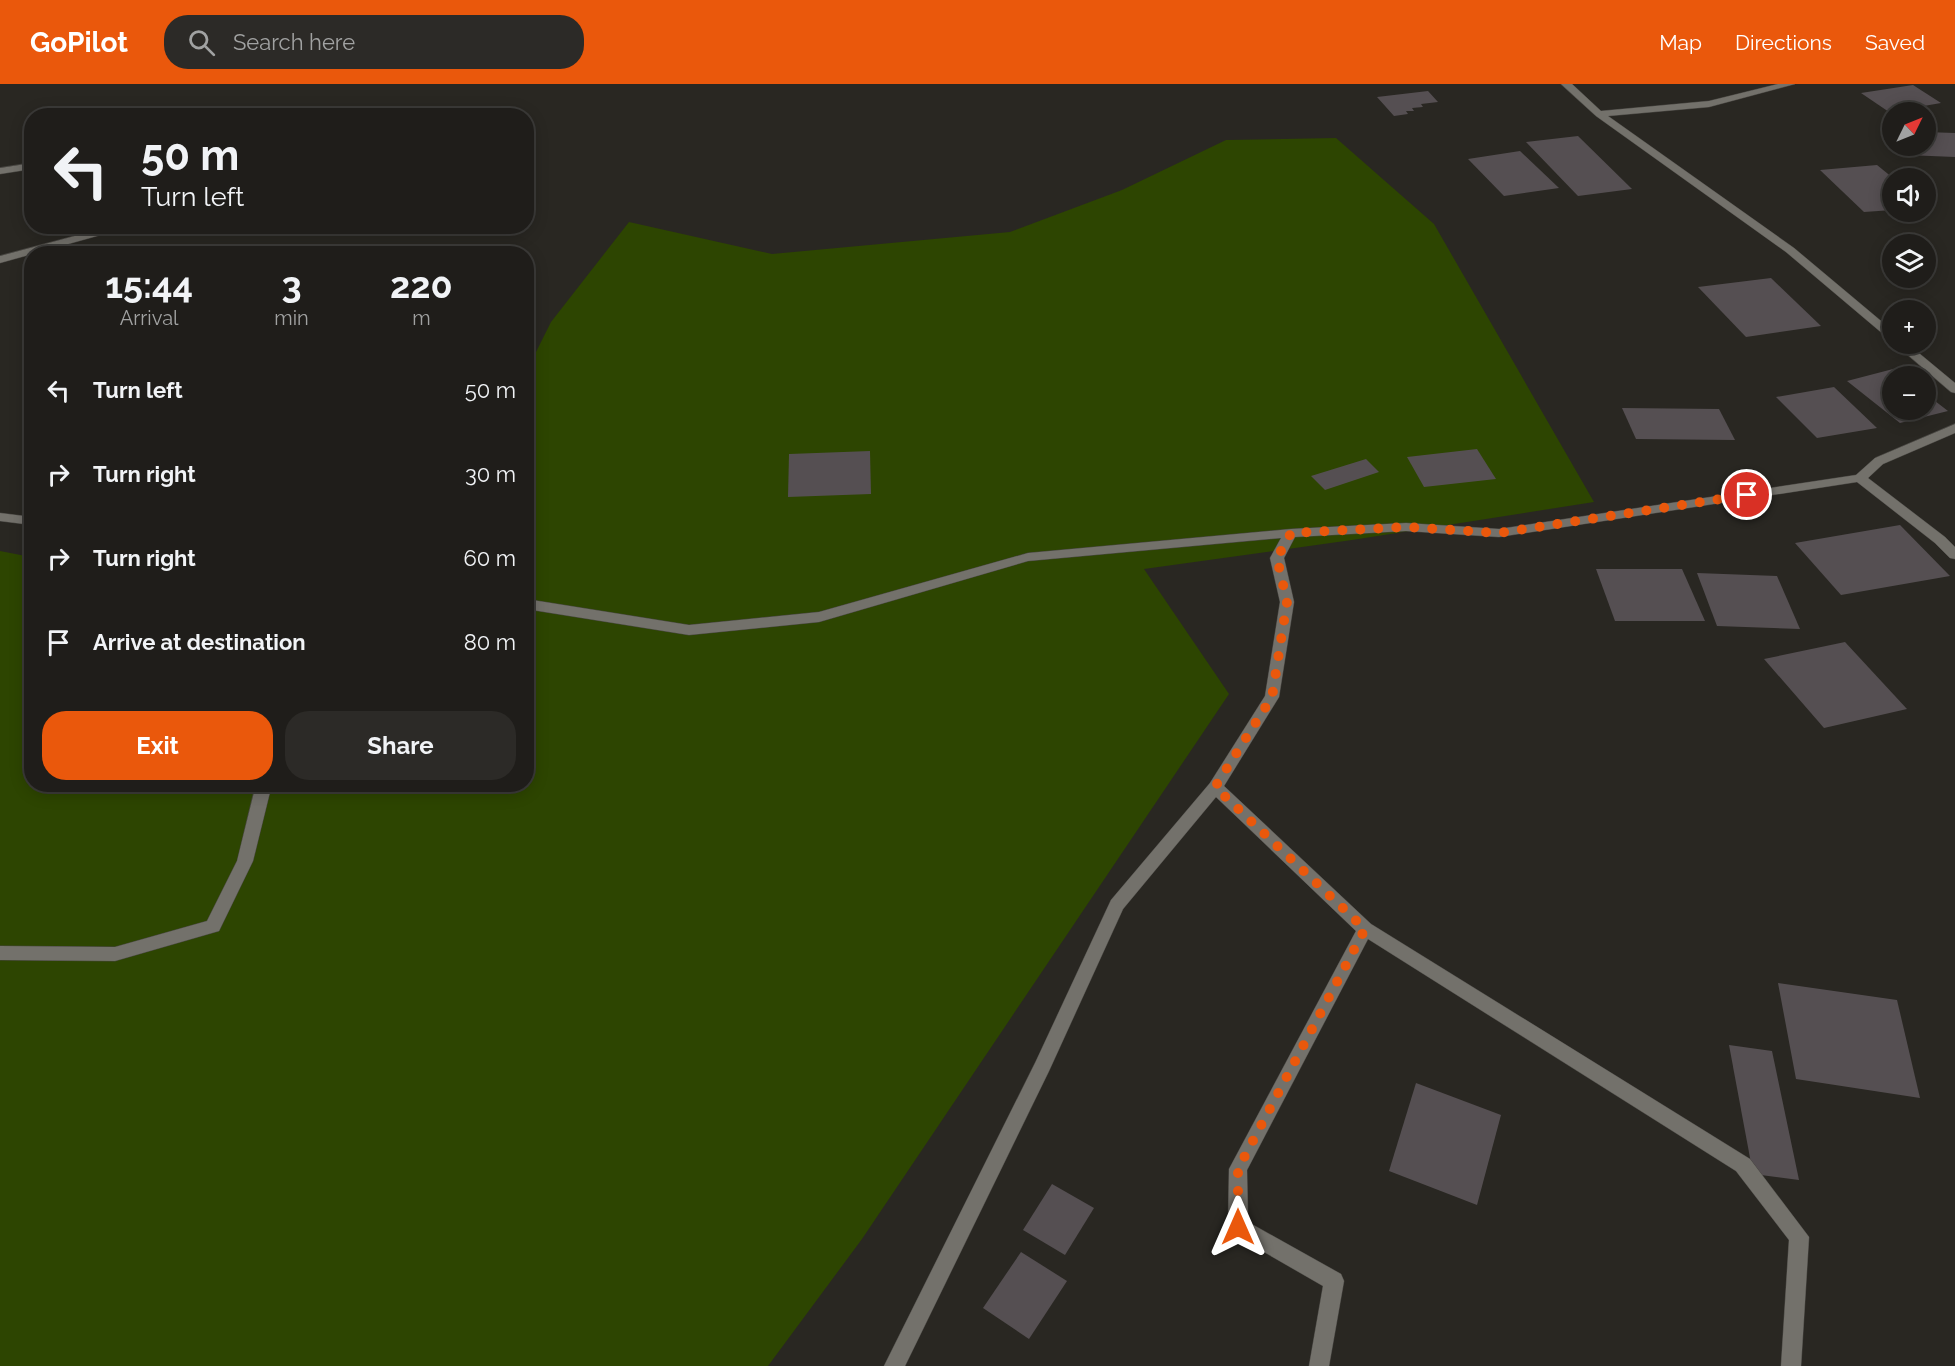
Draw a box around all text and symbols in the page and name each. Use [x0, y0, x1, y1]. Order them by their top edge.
search box [164, 15, 584, 69]
text: GoPilot [30, 26, 128, 59]
icon: search [185, 26, 218, 59]
text: Search here [233, 29, 355, 55]
text: Map [1659, 30, 1702, 55]
text: Directions [1735, 30, 1832, 55]
text: Saved [1865, 30, 1925, 55]
north arrow [1882, 102, 1936, 156]
map controls [1882, 102, 1936, 420]
text: 50 m [141, 131, 239, 180]
icon: left [42, 132, 120, 210]
button: sound [1882, 168, 1936, 222]
text: Turn left [141, 181, 244, 212]
button: layers [1882, 234, 1936, 288]
text: 15:44 [105, 264, 193, 306]
text: 3 [281, 264, 302, 306]
text: 220 [390, 264, 453, 306]
button: + [1882, 300, 1936, 354]
text: Arrival [120, 306, 178, 330]
text: min [274, 306, 309, 330]
text: m [412, 306, 431, 330]
button: − [1882, 366, 1936, 420]
icon: left [42, 374, 75, 407]
text: Turn left [93, 377, 183, 403]
text: 50 m [465, 377, 516, 403]
icon: right [42, 458, 75, 491]
text: Turn right [93, 461, 196, 487]
text: 30 m [465, 461, 516, 487]
pin [1721, 469, 1772, 520]
icon: arrive [1730, 478, 1763, 511]
icon: right [42, 542, 75, 575]
text: Turn right [93, 545, 196, 571]
text: 60 m [463, 545, 516, 571]
icon: arrive [42, 626, 75, 659]
text: Arrive at destination [93, 629, 306, 655]
text: 80 m [464, 629, 516, 655]
button: Exit [42, 711, 273, 780]
button: Share [285, 711, 516, 780]
position arrow [1206, 1195, 1270, 1259]

